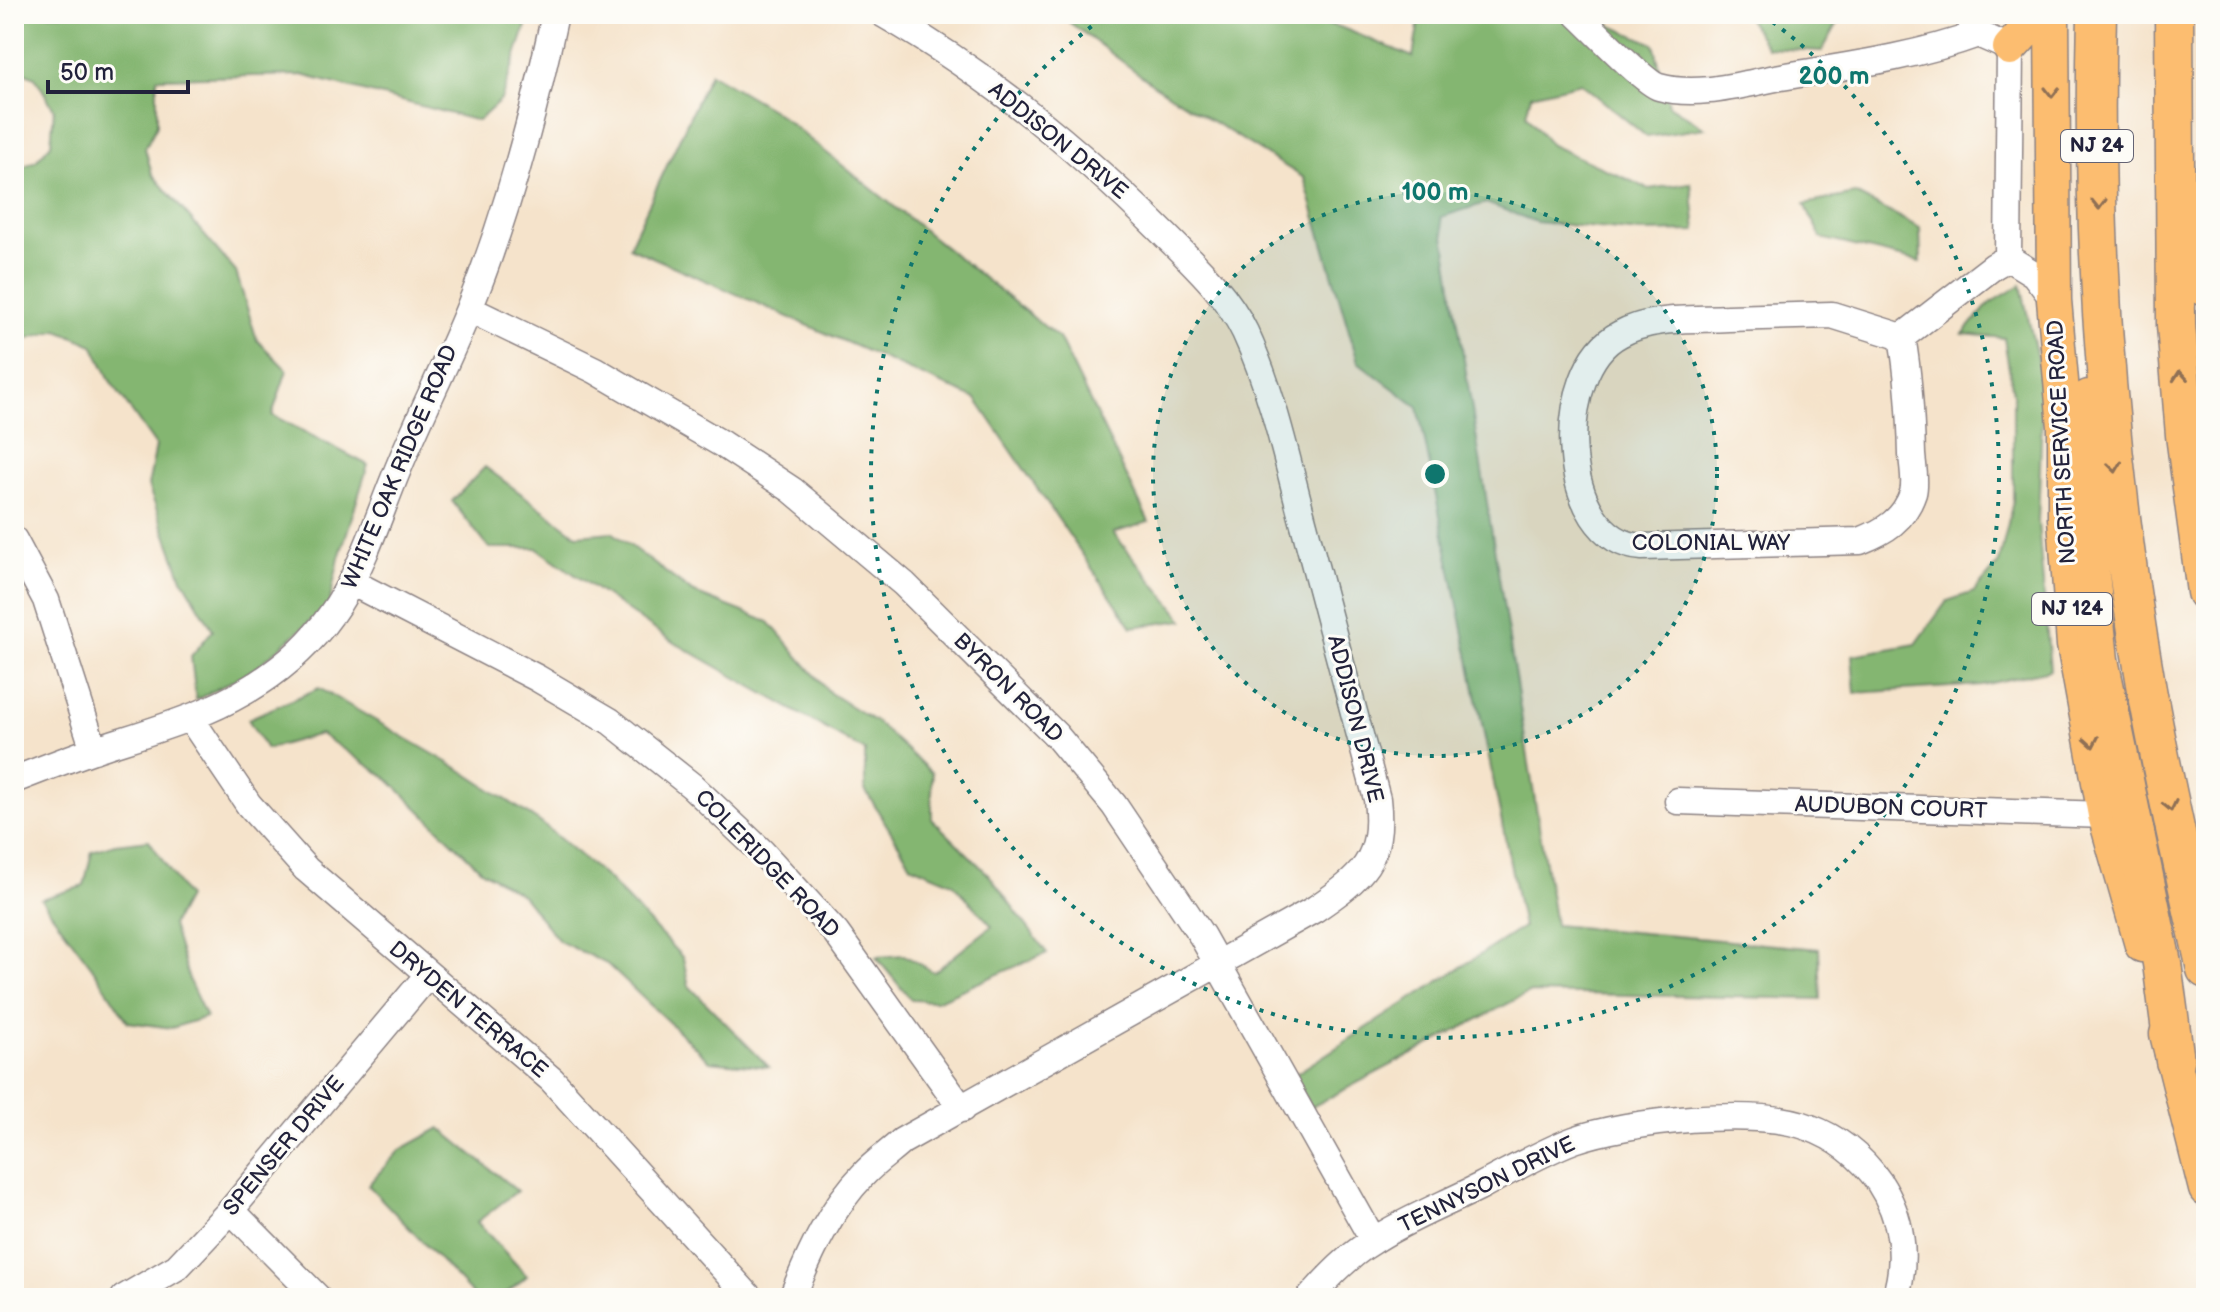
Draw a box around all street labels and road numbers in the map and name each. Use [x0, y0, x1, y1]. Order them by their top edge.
street label: ADDISON DRIVE [983, 77, 1133, 205]
road number: NJ 24 [2061, 130, 2133, 162]
street label: NORTH SERVICE ROAD [2042, 319, 2082, 565]
street label: WHITE OAK RIDGE ROAD [336, 341, 464, 593]
street label: COLONIAL WAY [1632, 530, 1790, 557]
road number: NJ 124 [2032, 593, 2112, 625]
street label: BYRON ROAD [948, 628, 1068, 748]
street label: ADDISON DRIVE [1321, 633, 1389, 805]
street label: COLERIDGE ROAD [689, 784, 845, 944]
street label: AUDUBON COURT [1794, 791, 1988, 825]
street label: DRYDEN TERRACE [383, 936, 553, 1084]
street label: SPENSER DRIVE [218, 1071, 350, 1221]
street label: TENNYSON DRIVE [1394, 1131, 1580, 1239]

